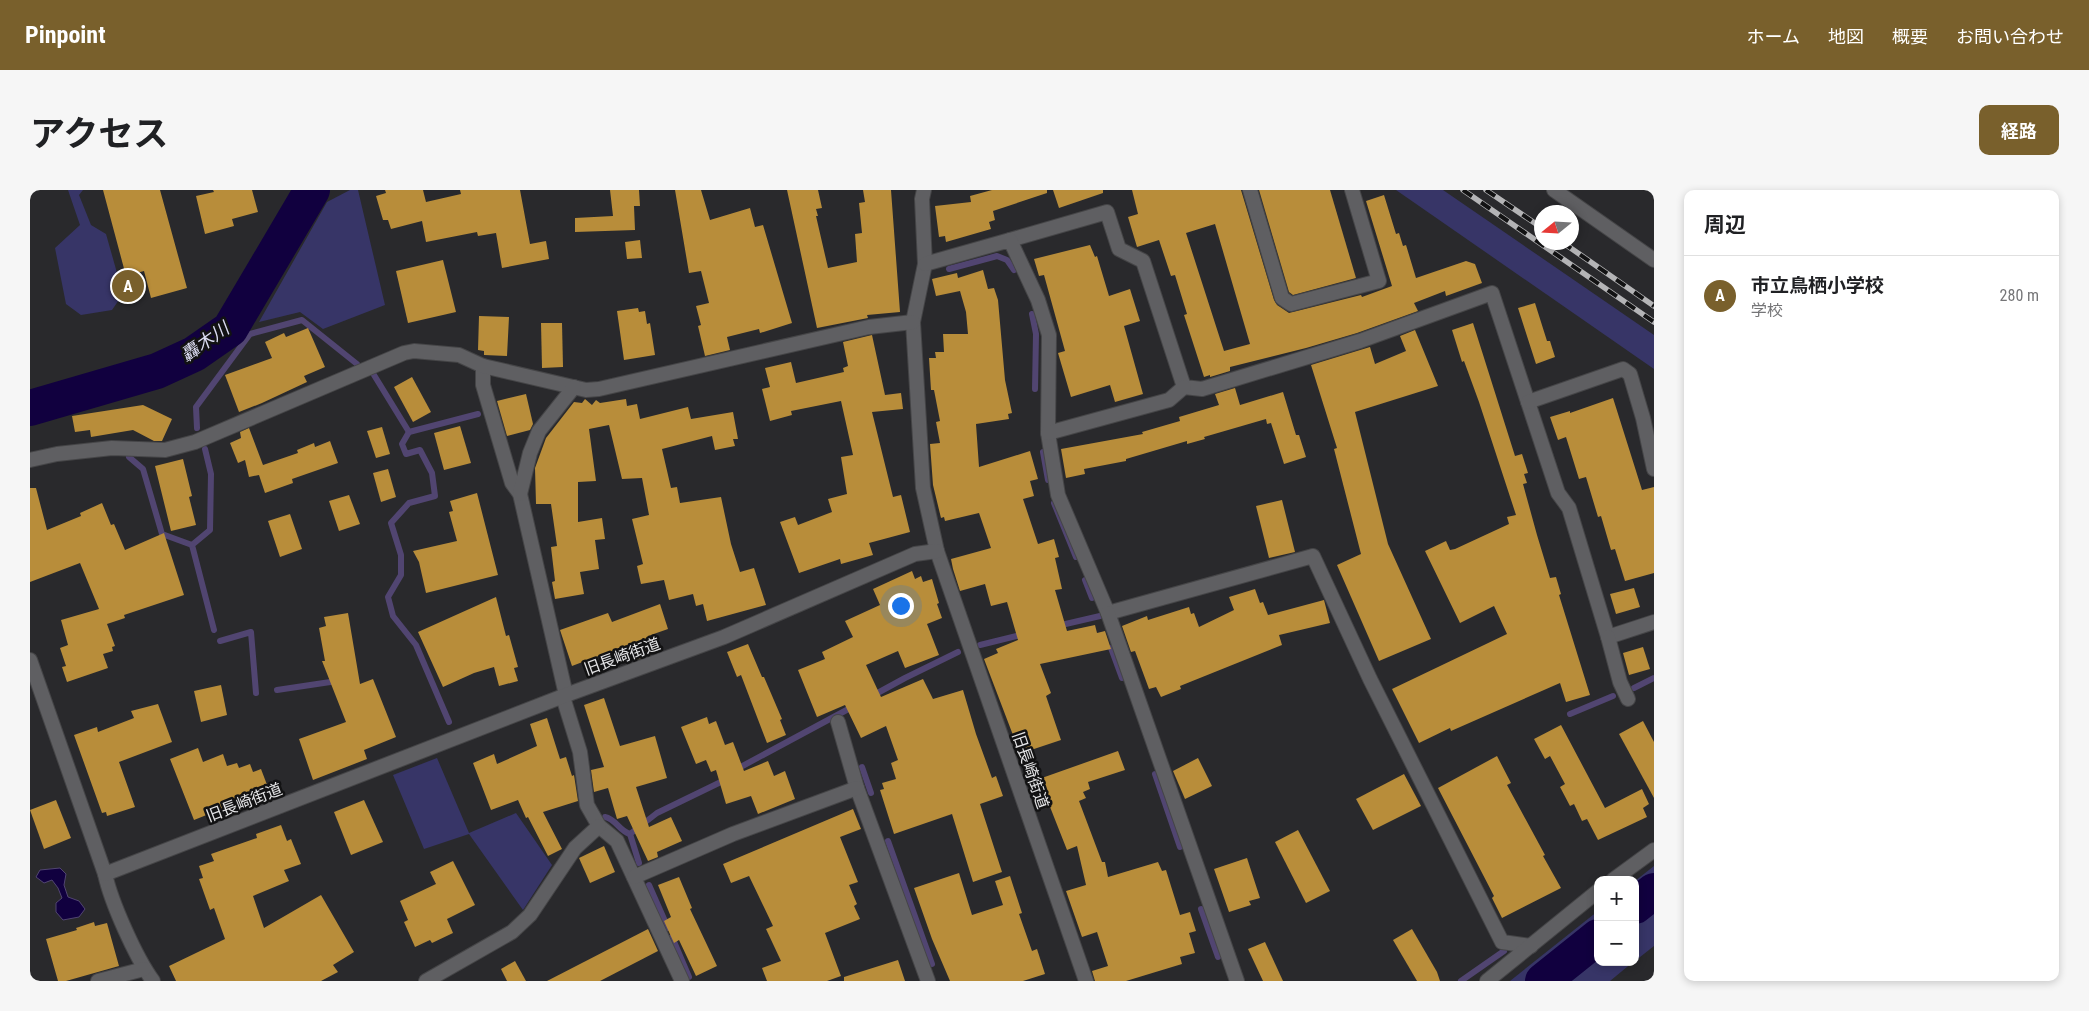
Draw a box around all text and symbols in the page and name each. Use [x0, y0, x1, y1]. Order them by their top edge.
text: Pinpoint [25, 21, 106, 49]
text: ホーム [1747, 26, 1800, 47]
text: 地図 [1828, 26, 1864, 47]
text: 概要 [1892, 26, 1928, 47]
text: お問い合わせ [1956, 26, 2064, 47]
button: 経路 [1979, 105, 2059, 155]
text: アクセス [30, 114, 168, 155]
north arrow [1534, 205, 1579, 250]
text: 周辺 [1704, 213, 1746, 237]
pin: A [112, 267, 144, 305]
text: 市立鳥栖小学校 [1751, 274, 1884, 297]
text: A [1715, 286, 1725, 305]
text: 280 m [2000, 286, 2039, 305]
text: 学校 [1751, 301, 1783, 320]
water label: 轟木川 [177, 316, 234, 366]
your location [888, 593, 914, 619]
street label: 旧長崎街道 [581, 634, 663, 679]
street label: 旧長崎街道 [1009, 729, 1053, 811]
street label: 旧長崎街道 [203, 779, 285, 826]
map controls [1594, 876, 1639, 966]
button: + [1594, 876, 1639, 921]
button: − [1594, 921, 1639, 966]

